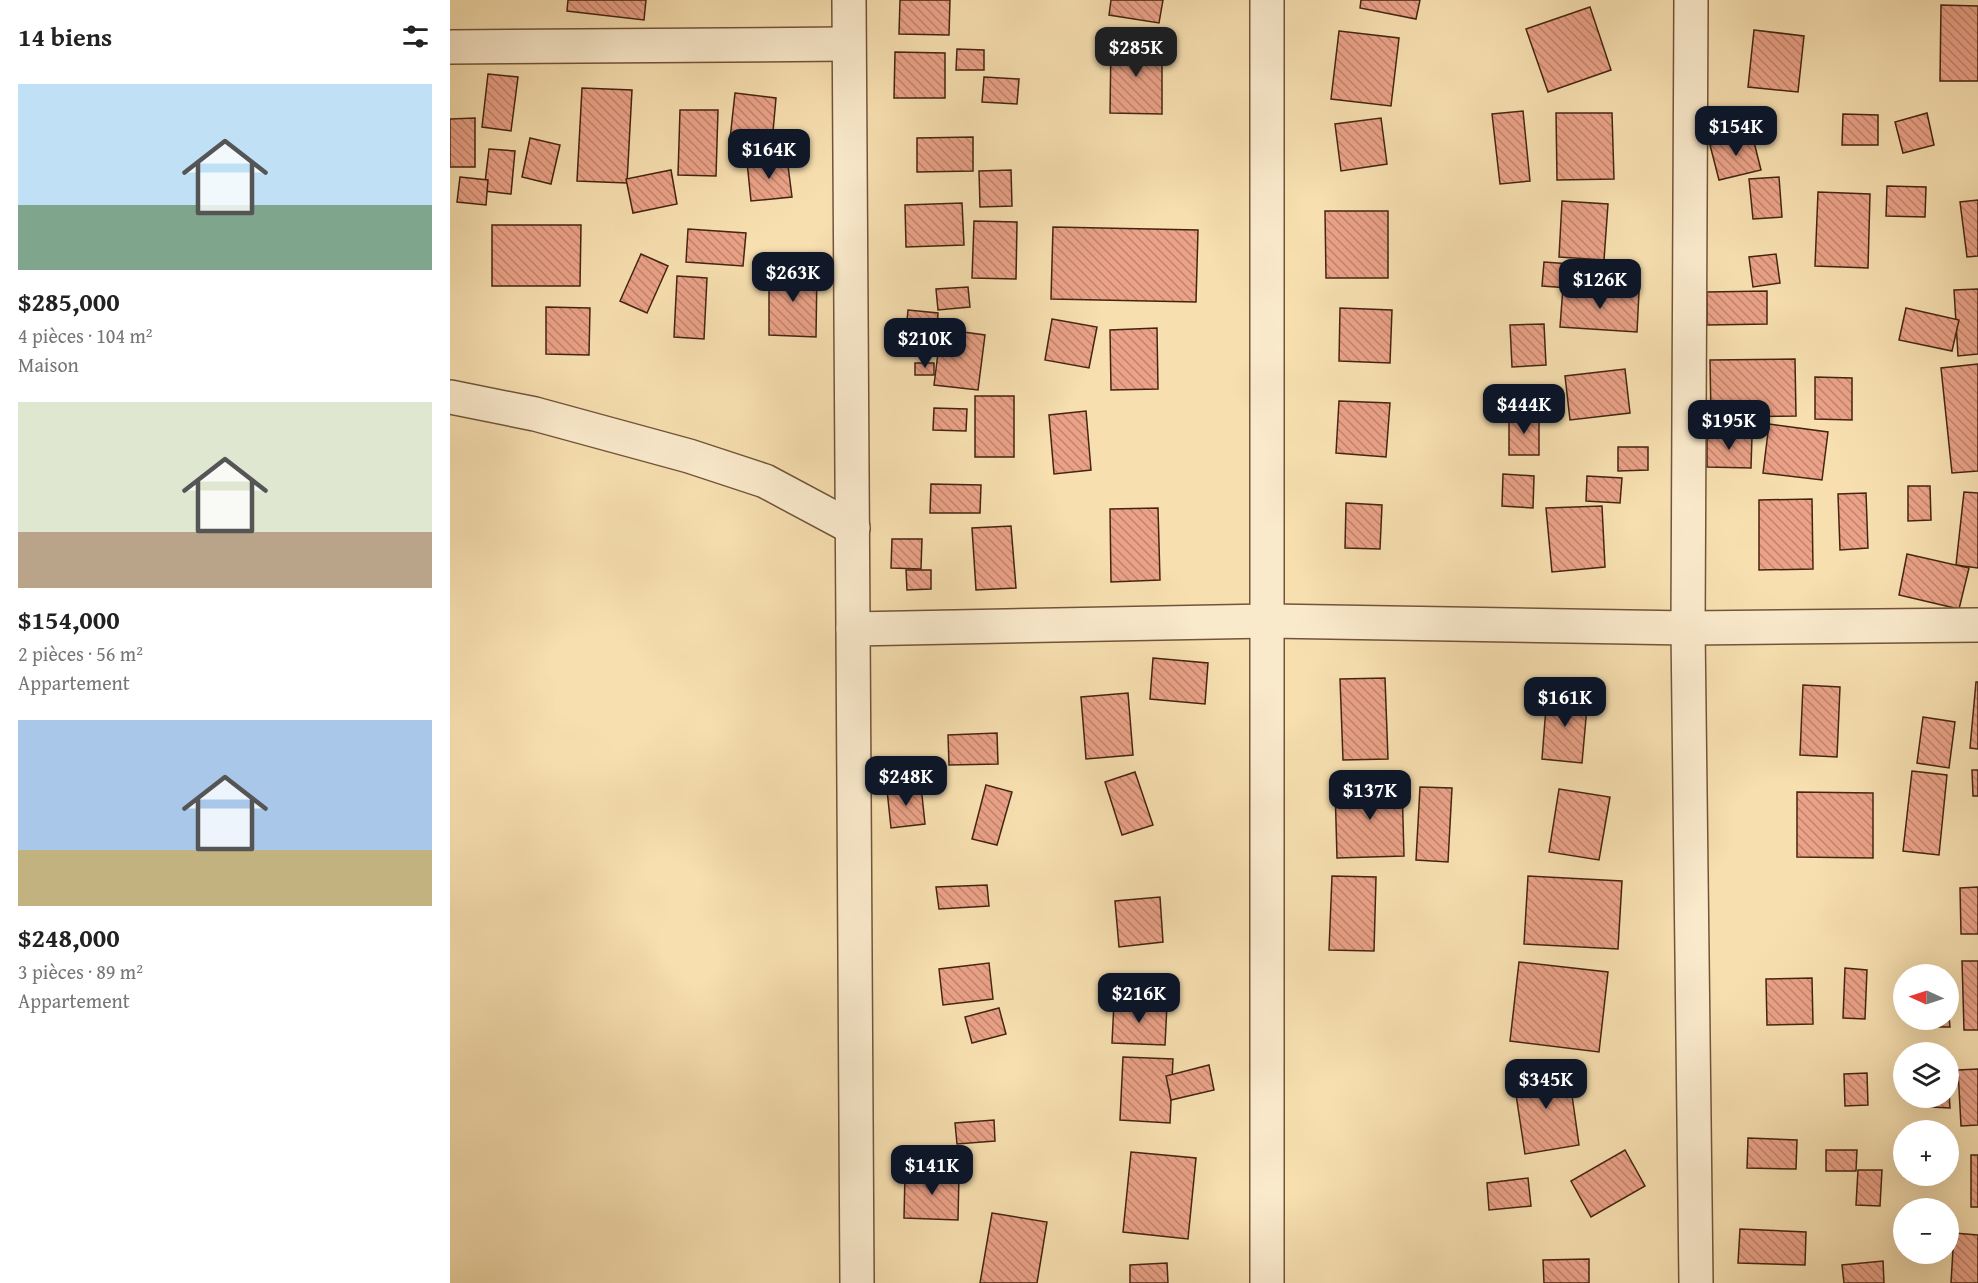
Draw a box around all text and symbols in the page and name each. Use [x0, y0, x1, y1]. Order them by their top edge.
text: 14 biens [18, 17, 112, 56]
icon: filters [399, 20, 432, 53]
pin: $285K [1094, 27, 1178, 78]
text: $285K [1109, 32, 1163, 61]
pin: $154K [1694, 106, 1778, 157]
text: $154K [1709, 111, 1763, 140]
icon: home [171, 123, 279, 231]
pin: $164K [727, 129, 811, 180]
text: $164K [742, 134, 796, 163]
pin: $263K [751, 252, 835, 303]
text: $263K [766, 257, 820, 286]
pin: $126K [1558, 259, 1642, 310]
text: $126K [1573, 264, 1627, 293]
text: $285,000 [18, 282, 120, 321]
pin: $210K [883, 318, 967, 369]
text: 4 pièces · 104 m² [18, 321, 153, 350]
text: $210K [898, 323, 952, 352]
text: Maison [18, 350, 79, 379]
pin: $444K [1482, 384, 1566, 435]
text: $444K [1497, 389, 1551, 418]
pin: $195K [1687, 400, 1771, 451]
text: $195K [1702, 405, 1756, 434]
icon: home [171, 441, 279, 549]
text: $154,000 [18, 600, 120, 639]
text: 2 pièces · 56 m² [18, 639, 143, 668]
text: Appartement [18, 668, 130, 697]
pin: $161K [1523, 677, 1607, 728]
text: $161K [1538, 682, 1592, 711]
pin: $248K [864, 756, 948, 807]
icon: home [171, 759, 279, 867]
text: $248K [879, 761, 933, 790]
pin: $137K [1328, 770, 1412, 821]
text: $137K [1343, 775, 1397, 804]
text: $248,000 [18, 918, 120, 957]
text: 3 pièces · 89 m² [18, 957, 143, 986]
north arrow [1893, 964, 1959, 1030]
map controls [1893, 964, 1959, 1264]
pin: $216K [1097, 973, 1181, 1024]
text: $216K [1112, 978, 1166, 1007]
text: Appartement [18, 986, 130, 1015]
button: layers [1893, 1042, 1959, 1108]
pin: $345K [1504, 1059, 1588, 1110]
text: $345K [1519, 1064, 1573, 1093]
button: + [1893, 1120, 1959, 1186]
pin: $141K [890, 1145, 974, 1196]
text: $141K [905, 1150, 959, 1179]
button: − [1893, 1198, 1959, 1264]

